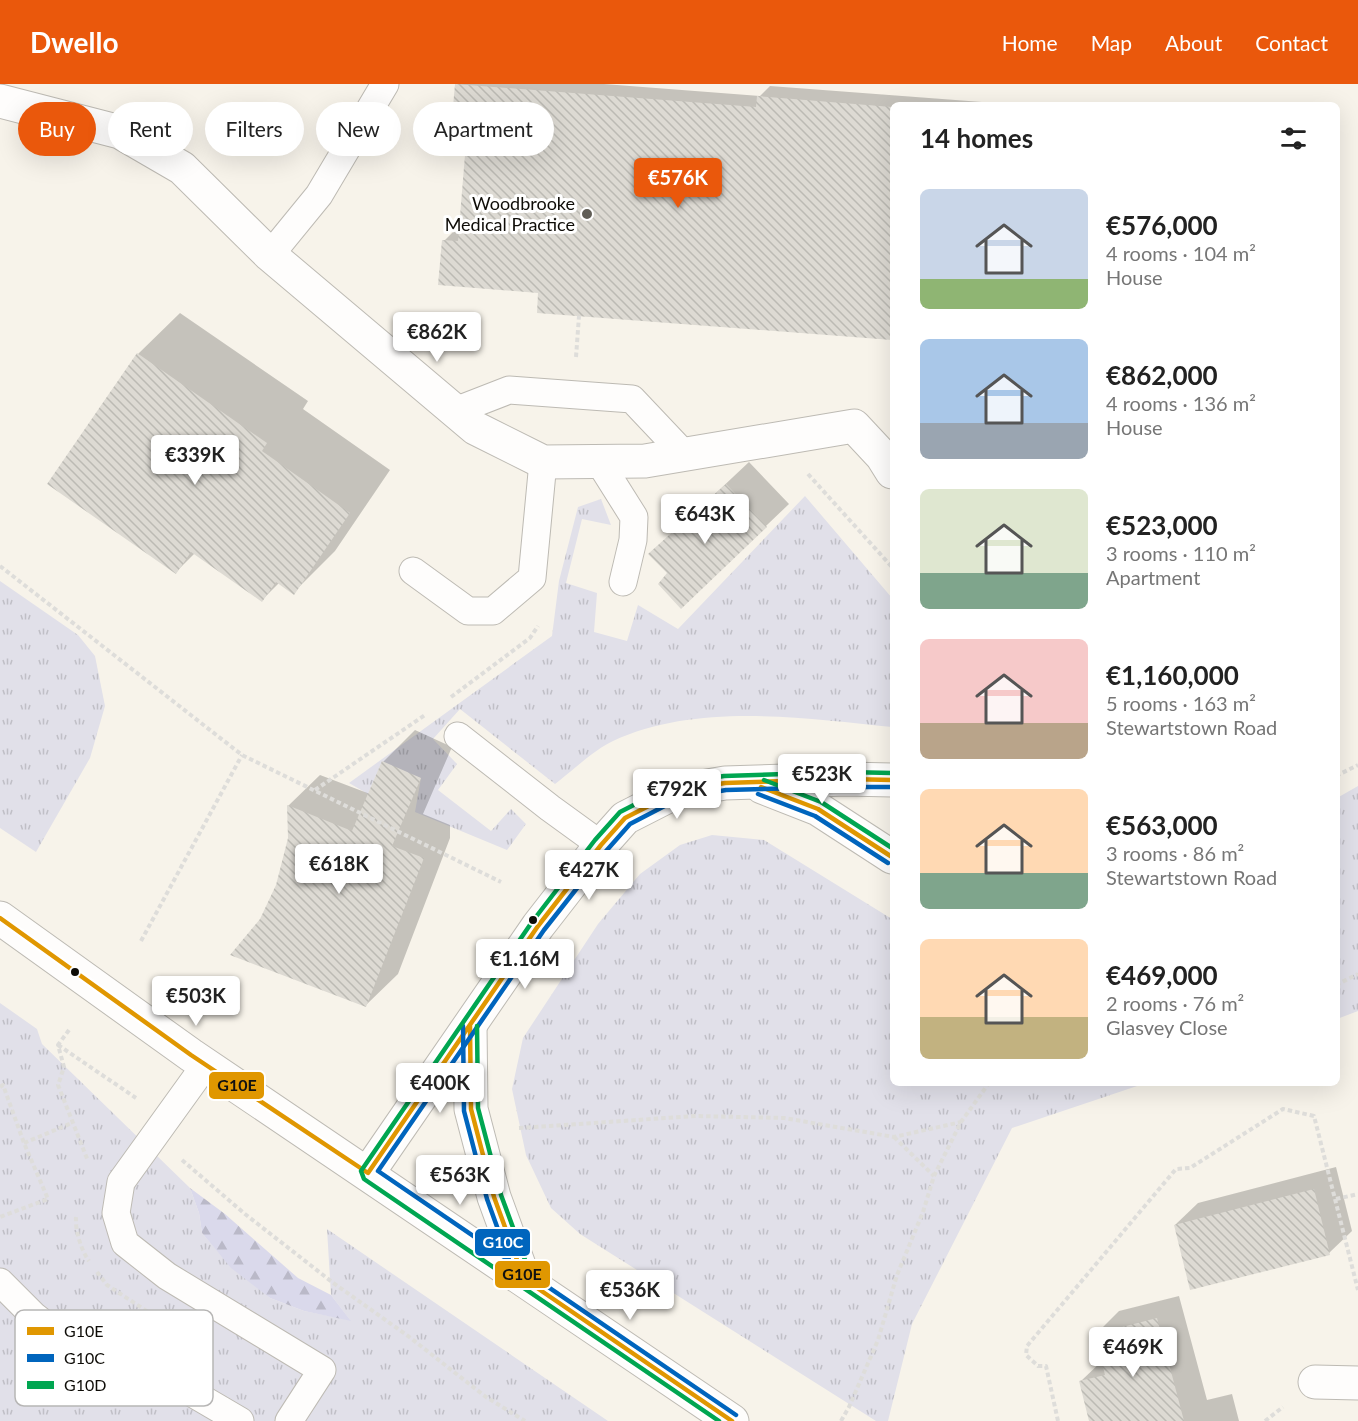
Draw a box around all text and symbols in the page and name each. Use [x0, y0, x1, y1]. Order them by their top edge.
text: Dwello [30, 25, 118, 59]
text: Home [1002, 30, 1058, 55]
text: Map [1091, 30, 1132, 55]
text: About [1165, 30, 1222, 55]
text: Contact [1255, 30, 1328, 55]
chip: Buy [18, 102, 96, 156]
chip: Rent [108, 102, 193, 156]
chip: Filters [205, 102, 304, 156]
chip: New [316, 102, 401, 156]
chip: Apartment [413, 102, 554, 156]
text: 14 homes [920, 122, 1033, 154]
icon: filters [1277, 122, 1310, 155]
pin: €576K [636, 158, 720, 209]
text: €576K [648, 165, 708, 189]
place label: Woodbrooke Medical Practice [445, 192, 575, 235]
marker: Woodbrooke Medical Practice [580, 207, 594, 221]
text: €576,000 [1106, 209, 1218, 241]
icon: home [968, 213, 1040, 285]
text: 4 rooms · 104 m² [1106, 241, 1256, 265]
text: House [1106, 265, 1163, 289]
pin: €862K [395, 312, 479, 363]
text: €862K [407, 319, 467, 343]
text: €862,000 [1106, 359, 1218, 391]
icon: home [968, 363, 1040, 435]
text: 4 rooms · 136 m² [1106, 391, 1256, 415]
text: House [1106, 415, 1163, 439]
pin: €339K [153, 435, 237, 486]
text: €339K [165, 442, 225, 466]
pin: €643K [663, 494, 747, 545]
text: €643K [675, 501, 735, 525]
text: €523,000 [1106, 509, 1218, 541]
icon: home [968, 513, 1040, 585]
text: 3 rooms · 110 m² [1106, 541, 1256, 565]
text: Apartment [1106, 565, 1200, 589]
text: €1,160,000 [1106, 659, 1239, 691]
icon: home [968, 663, 1040, 735]
text: 5 rooms · 163 m² [1106, 691, 1256, 715]
text: Stewartstown Road [1106, 715, 1277, 739]
pin: €523K [780, 754, 864, 805]
text: €523K [792, 761, 852, 785]
pin: €792K [635, 769, 719, 820]
text: €792K [647, 776, 707, 800]
text: €563,000 [1106, 809, 1218, 841]
icon: home [968, 813, 1040, 885]
text: 3 rooms · 86 m² [1106, 841, 1244, 865]
pin: €618K [297, 844, 381, 895]
pin: €427K [547, 850, 631, 901]
text: €618K [309, 851, 369, 875]
text: €427K [559, 857, 619, 881]
text: Stewartstown Road [1106, 865, 1277, 889]
unlabelled marker [527, 914, 539, 926]
pin: €1.16M [476, 939, 574, 990]
text: €1.16M [490, 946, 560, 970]
text: €469,000 [1106, 959, 1218, 991]
icon: home [968, 963, 1040, 1035]
unlabelled marker [69, 966, 81, 978]
pin: €503K [154, 976, 238, 1027]
text: €503K [166, 983, 226, 1007]
text: 2 rooms · 76 m² [1106, 991, 1244, 1015]
text: Glasvey Close [1106, 1015, 1228, 1039]
pin: €400K [398, 1063, 482, 1114]
text: €400K [410, 1070, 470, 1094]
line badge: G10E [208, 1071, 265, 1100]
text: G10E [217, 1075, 257, 1094]
pin: €563K [418, 1155, 502, 1206]
text: €563K [430, 1162, 490, 1186]
line badge: G10C [474, 1228, 531, 1257]
text: G10C [483, 1232, 524, 1251]
line badge: G10E [494, 1260, 551, 1289]
text: G10E [502, 1264, 542, 1283]
pin: €536K [588, 1270, 672, 1321]
text: €536K [600, 1277, 660, 1301]
legend [15, 1310, 213, 1406]
text: G10E [64, 1321, 104, 1340]
pin: €469K [1091, 1327, 1175, 1378]
text: €469K [1103, 1334, 1163, 1358]
text: G10C [64, 1348, 105, 1367]
text: G10D [64, 1375, 106, 1394]

